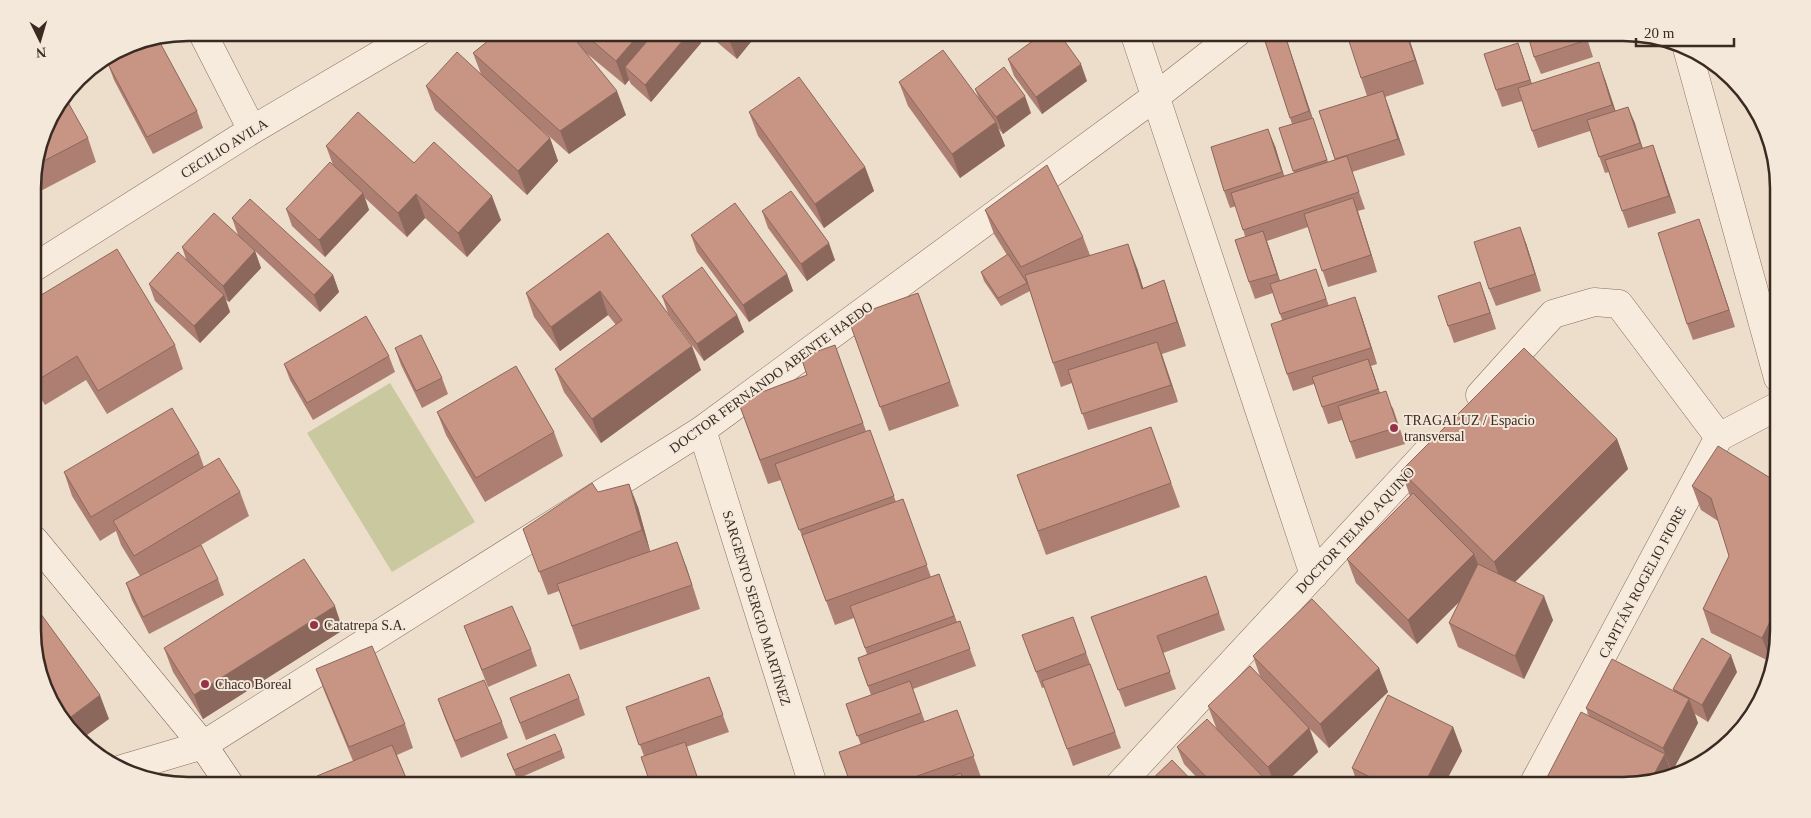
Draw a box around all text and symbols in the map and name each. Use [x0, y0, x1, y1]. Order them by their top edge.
north arrow [15, 15, 65, 65]
scale bar [1636, 15, 1734, 47]
text: 20 m [1644, 25, 1675, 41]
text: N [35, 45, 47, 60]
street label: CECILIO AVILA [178, 115, 271, 181]
street label: DOCTOR FERNANDO ABENTE HAEDO [667, 299, 876, 456]
place label: TRAGALUZ / Espacio transversal [1404, 413, 1535, 444]
marker: TRAGALUZ / Espacio transversal [1388, 422, 1400, 434]
street label: DOCTOR TELMO AQUINO [1293, 464, 1418, 596]
street label: CAPITÁN ROGELIO FIORE [1595, 503, 1689, 661]
street label: SARGENTO SERGIO MARTÍNEZ [720, 508, 794, 708]
place label: Catatrepa S.A. [324, 618, 406, 633]
marker: Catatrepa S.A. [308, 619, 320, 631]
place label: Chaco Boreal [215, 677, 292, 692]
marker: Chaco Boreal [199, 678, 211, 690]

